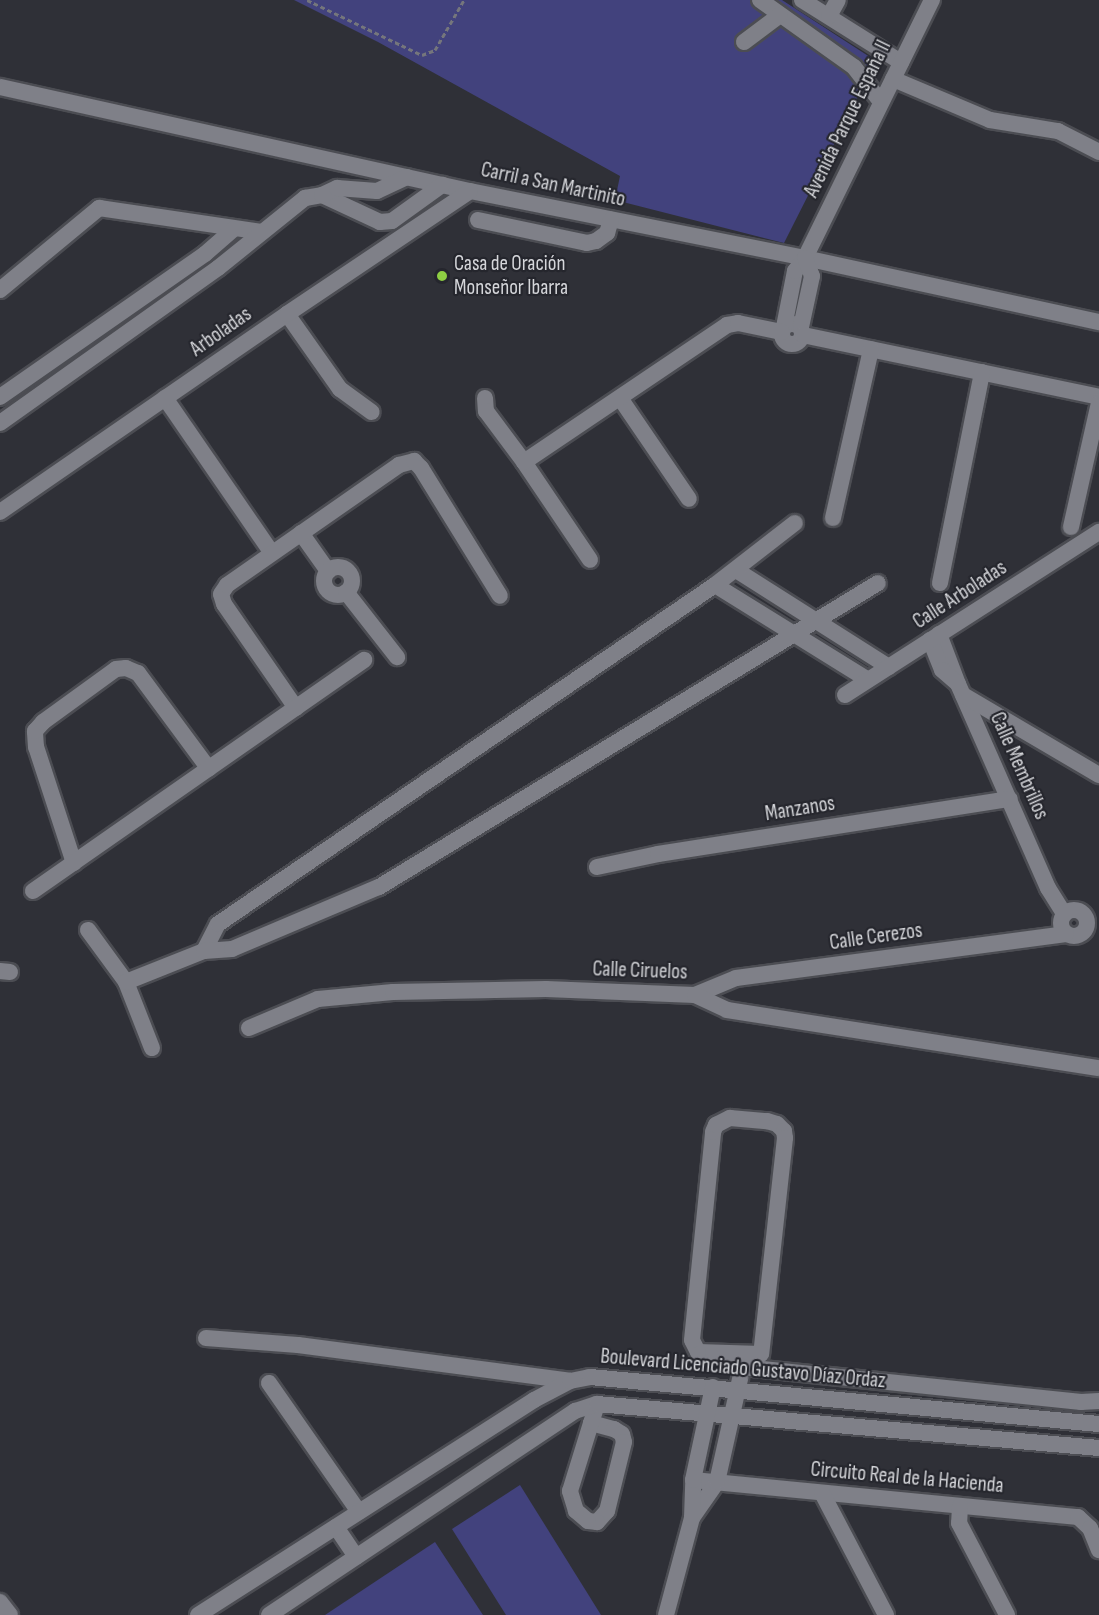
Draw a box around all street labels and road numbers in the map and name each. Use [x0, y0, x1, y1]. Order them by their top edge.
street label: Avenida Parque España II [799, 36, 897, 202]
street label: Carril a San Martinito [479, 157, 627, 213]
street label: Arboladas [185, 302, 257, 362]
street label: Calle Arboladas [908, 555, 1012, 635]
street label: Calle Membrillos [984, 709, 1054, 823]
street label: Manzanos [763, 791, 837, 827]
street label: Calle Cerezos [828, 918, 924, 956]
street label: Calle Ciruelos [592, 957, 688, 985]
street label: Boulevard Licenciado Gustavo Díaz Ordaz [599, 1344, 887, 1394]
street label: Circuito Real de la Hacienda [809, 1457, 1005, 1499]

